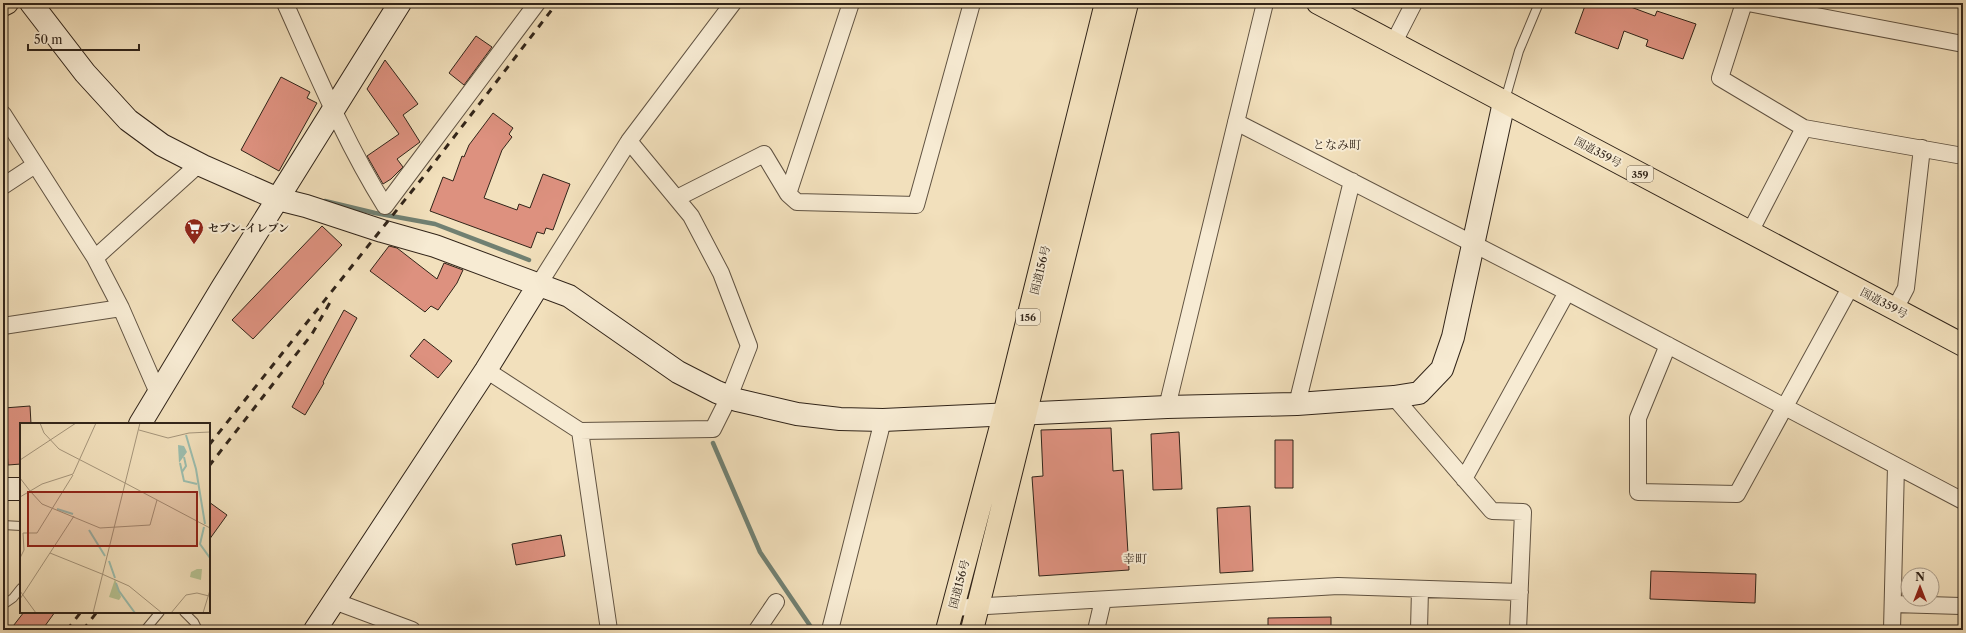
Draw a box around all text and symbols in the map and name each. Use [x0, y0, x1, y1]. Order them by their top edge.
scale bar [28, 26, 139, 52]
text: 50 m [34, 32, 63, 47]
street label: 国道359号 [1572, 134, 1624, 170]
district label: となみ町 [1313, 137, 1361, 152]
road number: 359 [1627, 166, 1653, 182]
supermarket icon: セブン-イレブン [183, 217, 205, 245]
place label: セブン-イレブン [208, 221, 289, 235]
street label: 国道156号 [1027, 244, 1053, 296]
street label: 国道359号 [1858, 285, 1910, 321]
road number: 156 [1016, 309, 1040, 325]
inset map [20, 423, 210, 613]
district label: 幸町 [1123, 551, 1147, 566]
street label: 国道156号 [946, 558, 972, 610]
north arrow [1900, 567, 1940, 607]
text: N [1915, 570, 1925, 584]

